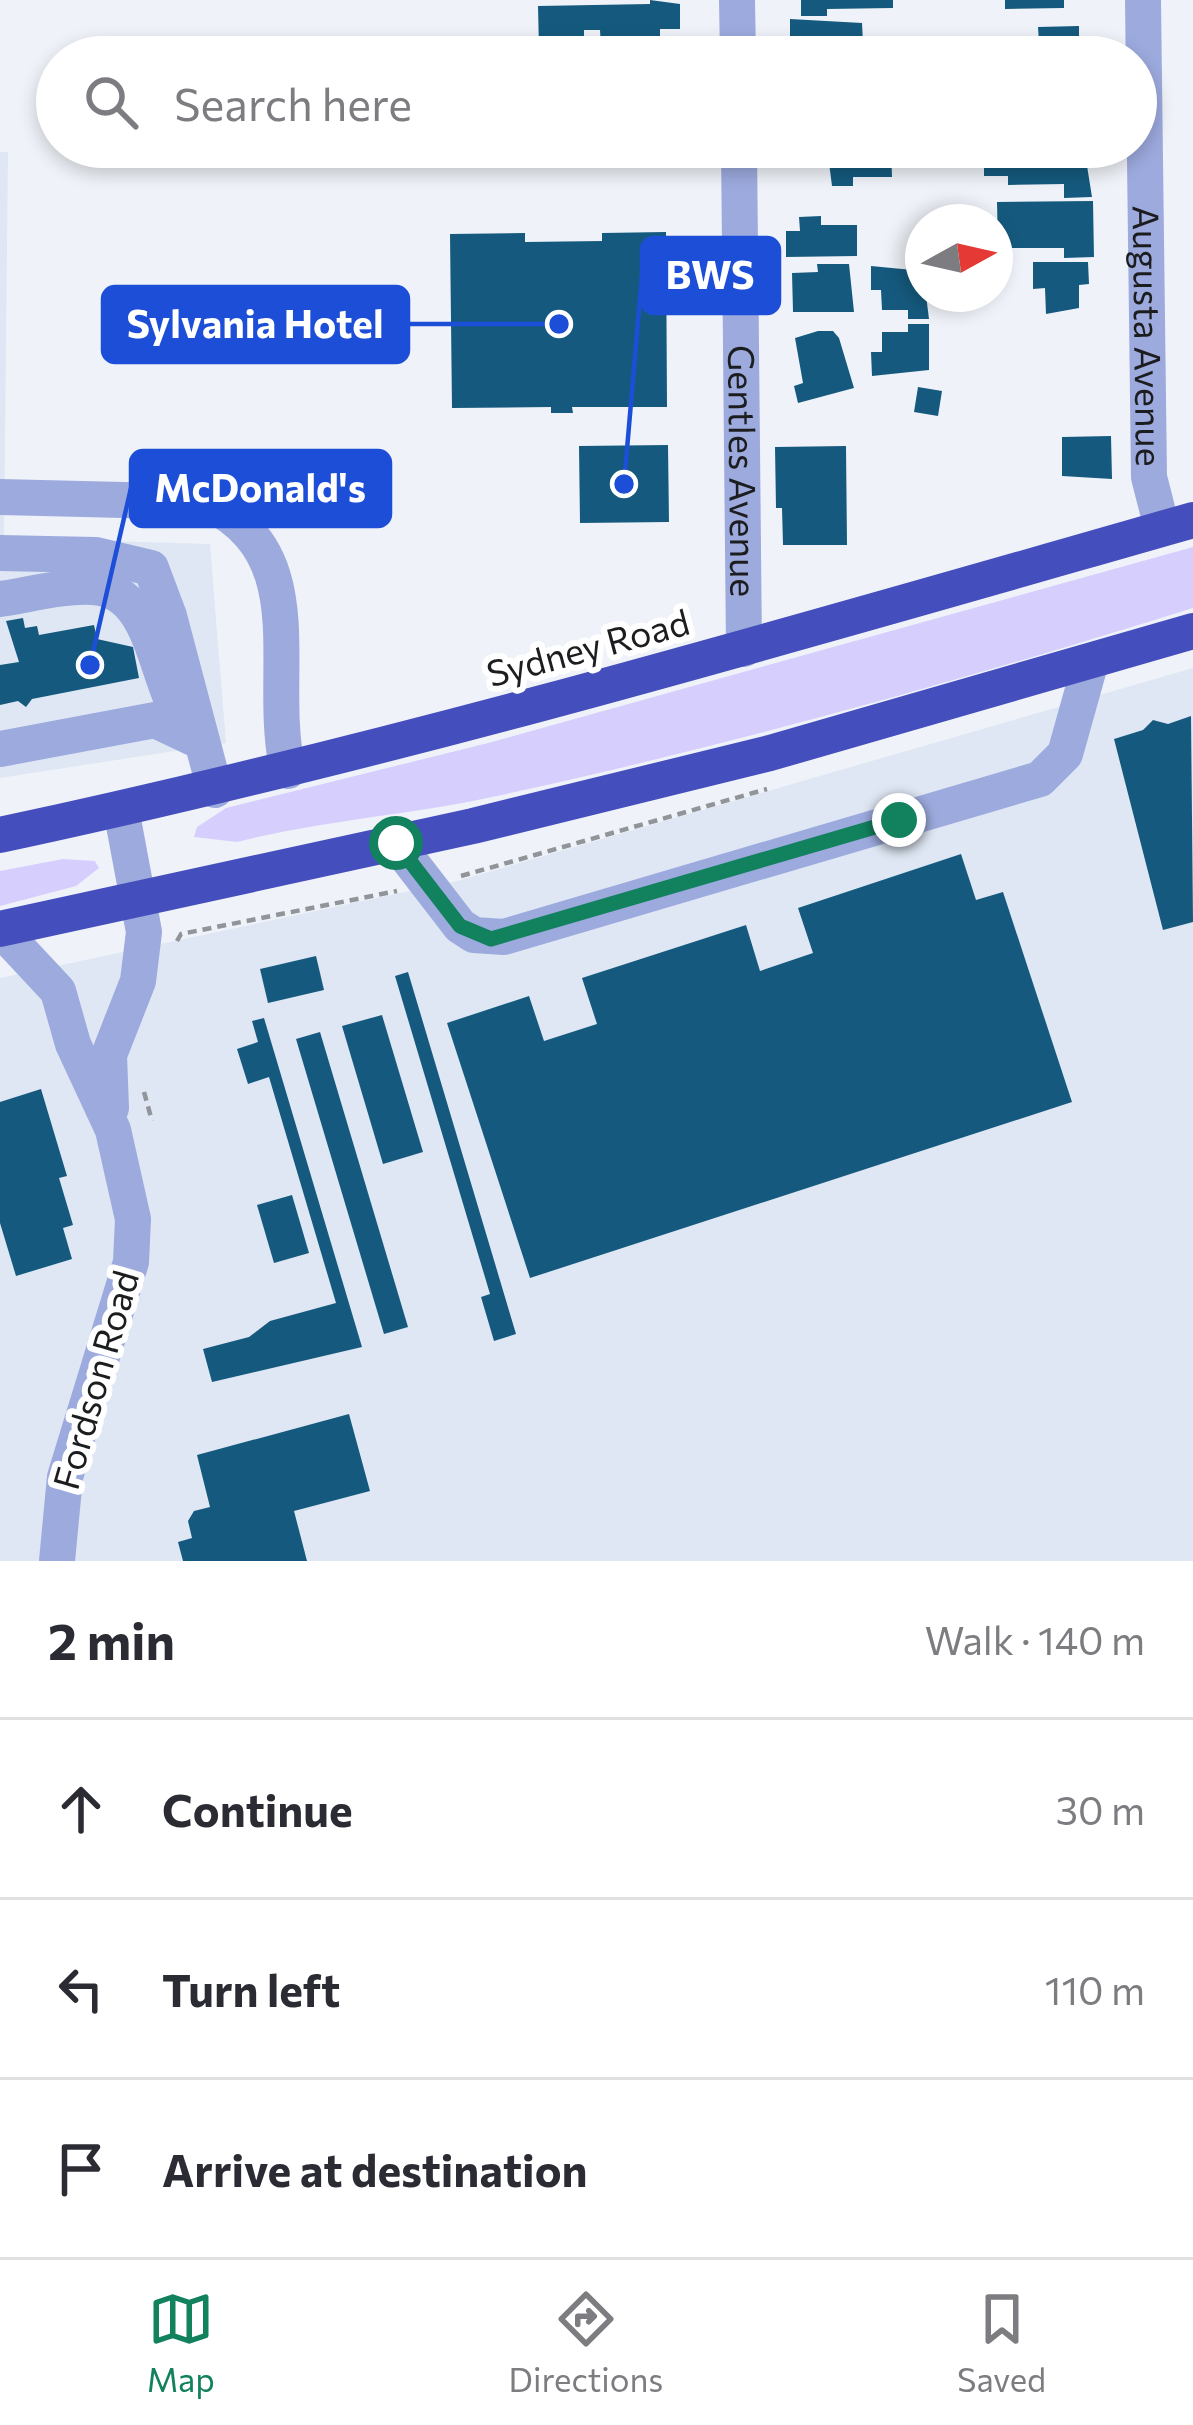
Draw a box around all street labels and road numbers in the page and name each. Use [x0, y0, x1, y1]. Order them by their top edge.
street label: Augusta Avenue [1126, 205, 1173, 467]
street label: Gentles Avenue [721, 345, 767, 597]
street label: Sydney Road [481, 598, 694, 694]
street label: Fordson Road [42, 1265, 146, 1494]

